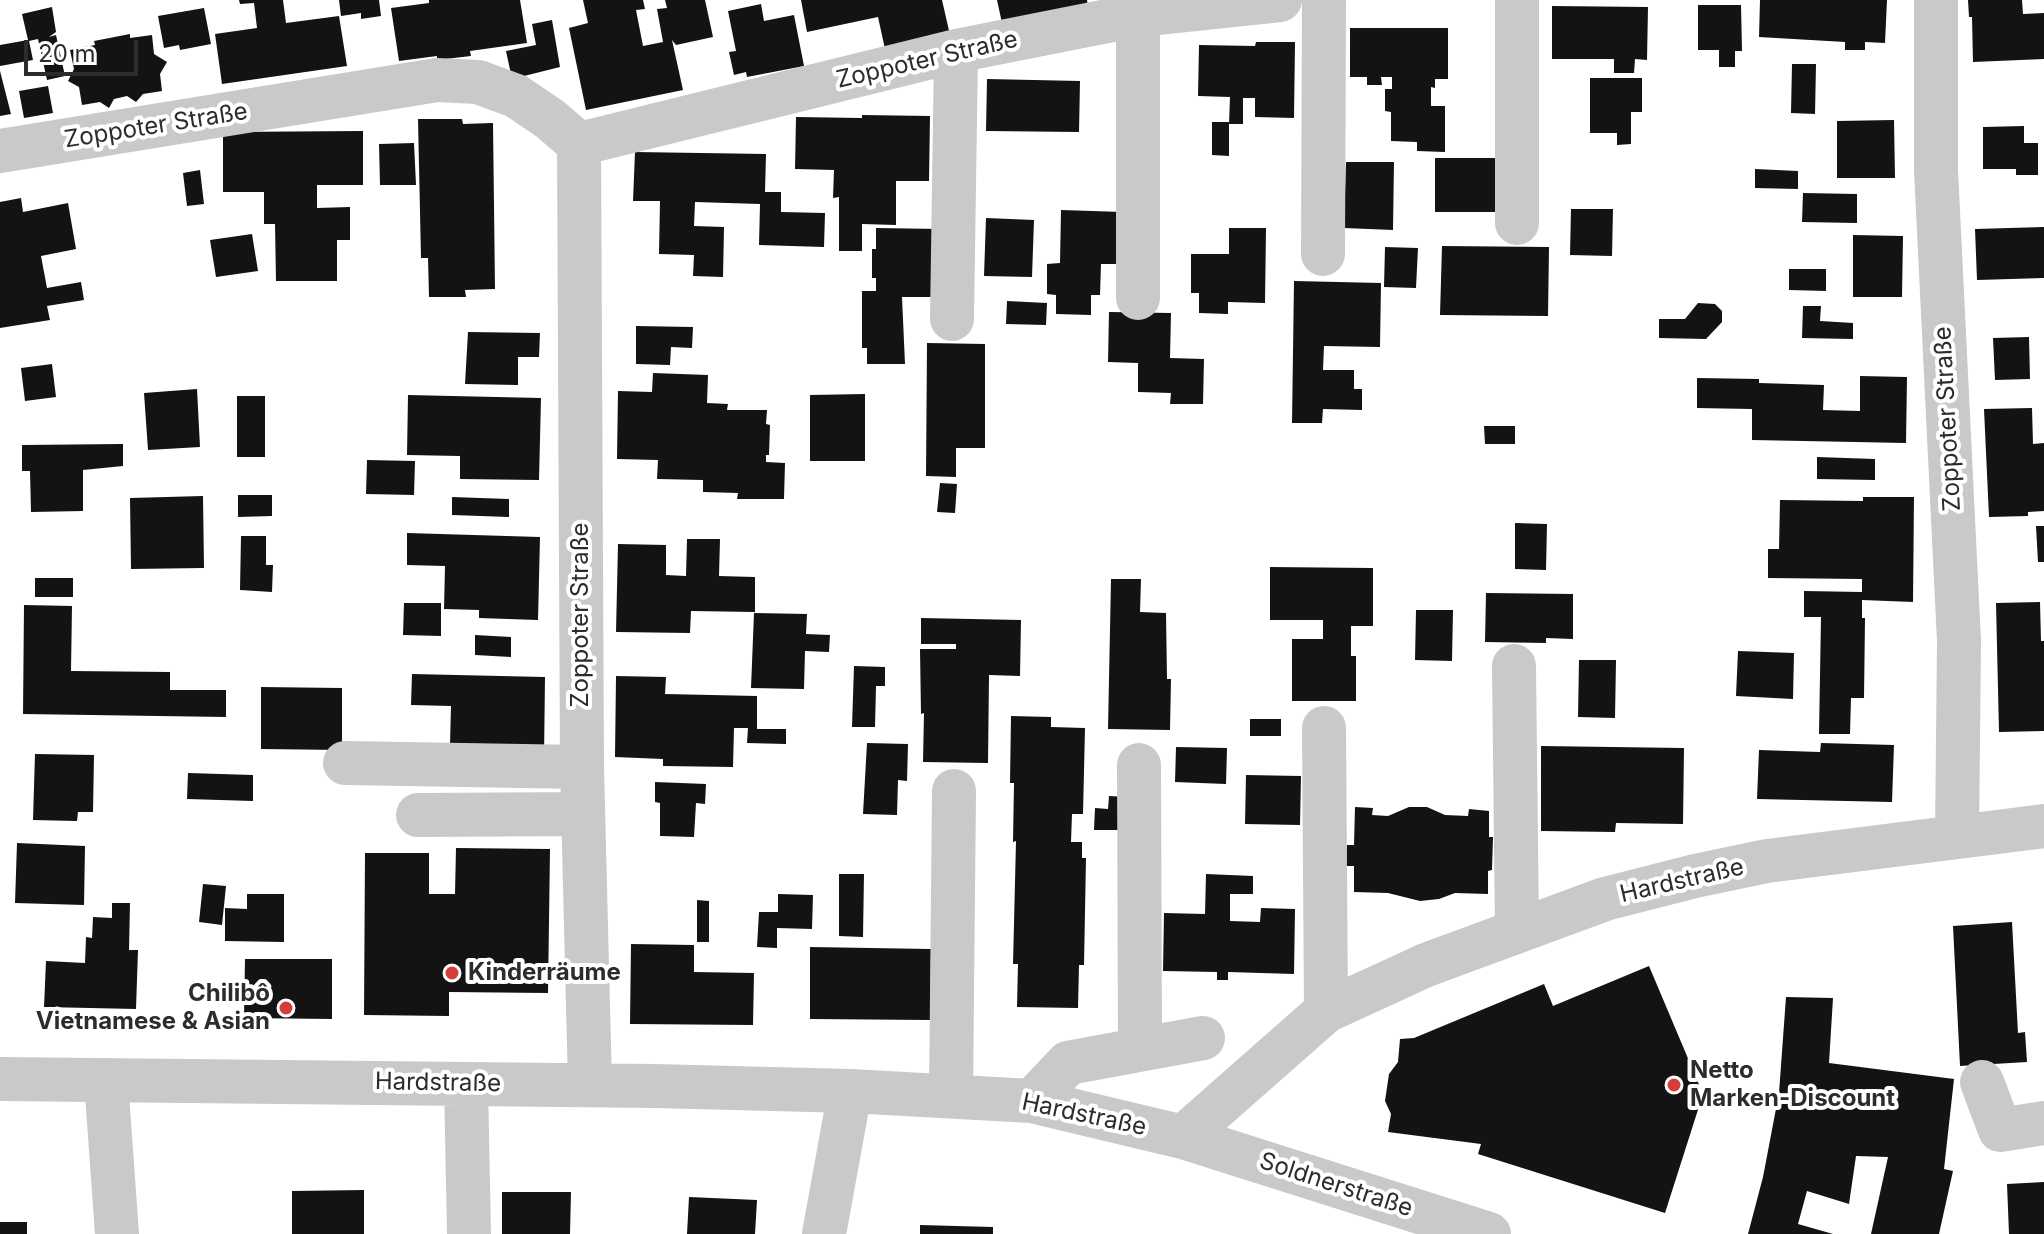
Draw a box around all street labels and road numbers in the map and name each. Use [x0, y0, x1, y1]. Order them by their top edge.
street label: Zoppoter Straße [834, 25, 1020, 95]
street label: Zoppoter Straße [62, 97, 250, 155]
street label: Zoppoter Straße [1929, 326, 1967, 512]
street label: Zoppoter Straße [567, 522, 595, 708]
street label: Hardstraße [1617, 853, 1747, 909]
street label: Hardstraße [375, 1067, 501, 1099]
street label: Hardstraße [1019, 1088, 1149, 1142]
street label: Soldnerstraße [1256, 1147, 1416, 1223]

